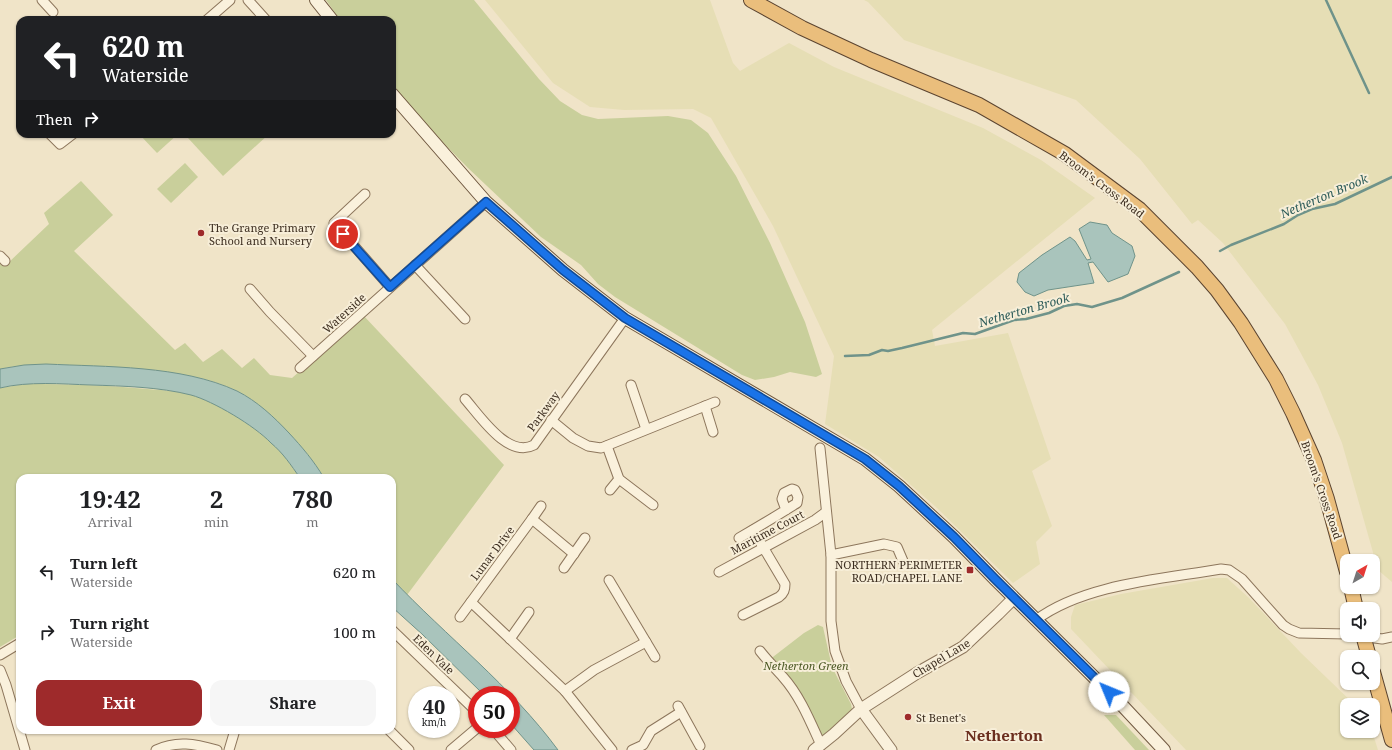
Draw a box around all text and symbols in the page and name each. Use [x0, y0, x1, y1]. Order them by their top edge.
text: 620 m [102, 27, 184, 65]
icon: left [36, 32, 88, 84]
text: Waterside [102, 63, 189, 87]
icon: right [80, 108, 102, 130]
text: Then [36, 109, 72, 129]
street label: Broom's Cross Road [1056, 147, 1148, 221]
water label: Netherton Brook [1277, 169, 1371, 223]
pin [326, 217, 360, 251]
place label: The Grange Primary School and Nursery [209, 220, 316, 248]
icon: arrive [332, 223, 354, 245]
marker: The Grange Primary School and Nursery [196, 228, 206, 238]
water label: Netherton Brook [976, 289, 1072, 331]
street label: Waterside [319, 290, 369, 336]
street label: Parkway [523, 387, 563, 434]
street label: Broom's Cross Road [1298, 439, 1346, 541]
text: 19:42 [79, 482, 141, 515]
text: 2 [210, 482, 223, 515]
text: 780 [292, 482, 333, 515]
street label: Maritime Court [728, 506, 806, 558]
text: Arrival [88, 513, 132, 531]
text: min [204, 513, 229, 531]
text: m [306, 513, 319, 531]
street label: Lunar Drive [467, 523, 517, 583]
text: Turn left [70, 553, 138, 573]
north arrow [1340, 554, 1380, 594]
map controls [1340, 554, 1380, 738]
place label: NORTHERN PERIMETER ROAD/CHAPEL LANE [835, 557, 963, 585]
icon: left [36, 561, 58, 583]
text: 620 m [333, 562, 376, 582]
marker: NORTHERN PERIMETER ROAD/CHAPEL LANE [965, 565, 975, 575]
text: Waterside [70, 573, 133, 591]
button: sound [1340, 602, 1380, 642]
text: Turn right [70, 613, 149, 633]
icon: right [36, 621, 58, 643]
text: 100 m [333, 622, 376, 642]
street label: Eden Vale [410, 631, 458, 677]
text: Waterside [70, 633, 133, 651]
street label: Chapel Lane [909, 635, 973, 681]
button: search [1340, 650, 1380, 690]
park label: Netherton Green [762, 658, 849, 673]
position arrow [1088, 671, 1130, 713]
button: Exit [36, 680, 202, 726]
button: Share [210, 680, 376, 726]
speed limit sign: 50 [468, 686, 520, 738]
text: 40 [423, 693, 445, 720]
button: layers [1340, 698, 1380, 738]
place label: St Benet's [916, 710, 966, 725]
marker: St Benet's [903, 712, 913, 722]
text: km/h [422, 715, 446, 729]
district label: Netherton [965, 725, 1043, 745]

